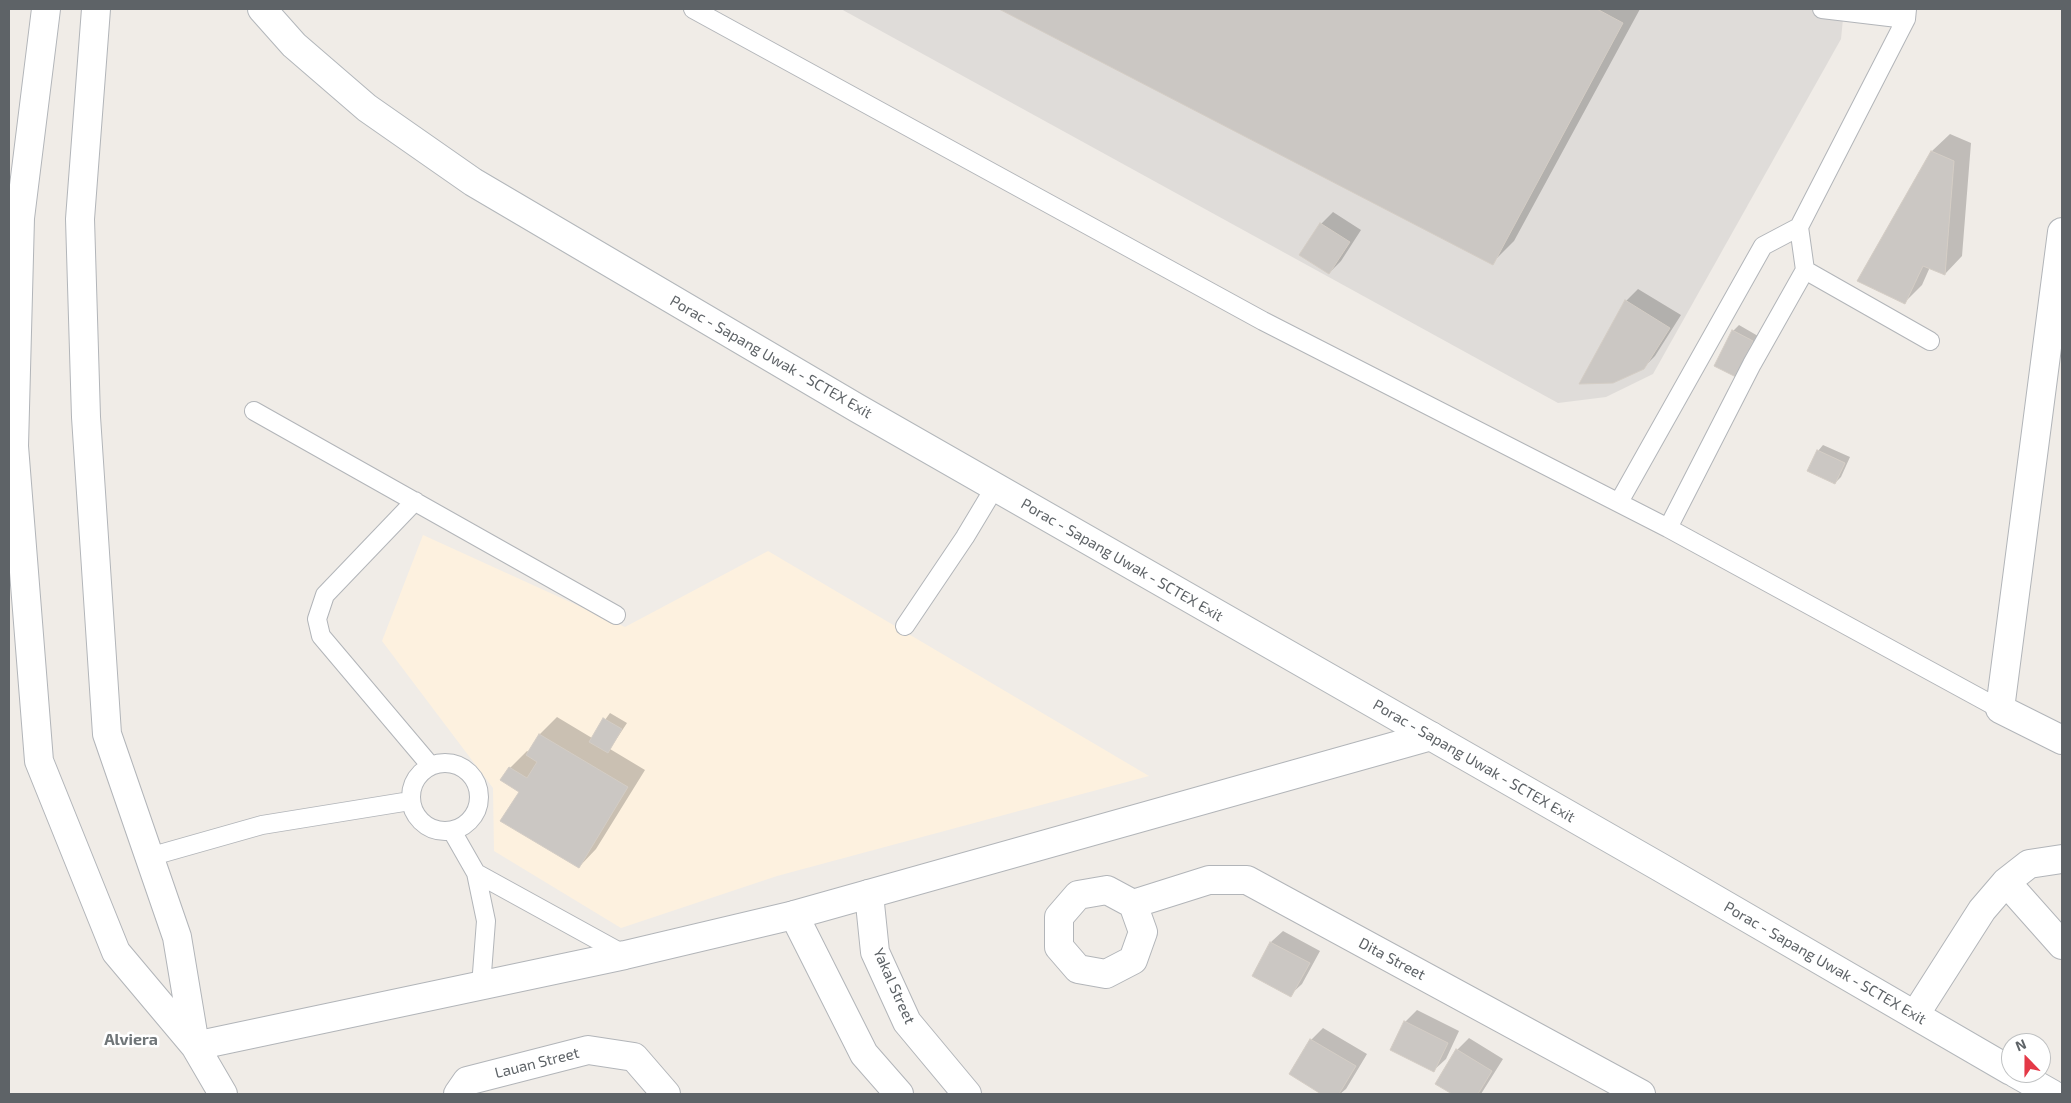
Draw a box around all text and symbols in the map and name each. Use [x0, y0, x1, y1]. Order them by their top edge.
street label: Porac - Sapang Uwak - SCTEX Exit [667, 292, 875, 422]
street label: Porac - Sapang Uwak - SCTEX Exit [1018, 495, 1226, 625]
street label: Porac - Sapang Uwak - SCTEX Exit [1370, 696, 1578, 826]
street label: Porac - Sapang Uwak - SCTEX Exit [1721, 898, 1929, 1028]
street label: Dita Street [1356, 934, 1428, 984]
street label: Yakal Street [869, 945, 919, 1027]
district label: Alviera [104, 1030, 158, 1050]
north arrow [2001, 1033, 2051, 1083]
text: N [2013, 1035, 2028, 1054]
street label: Lauan Street [493, 1044, 581, 1082]

